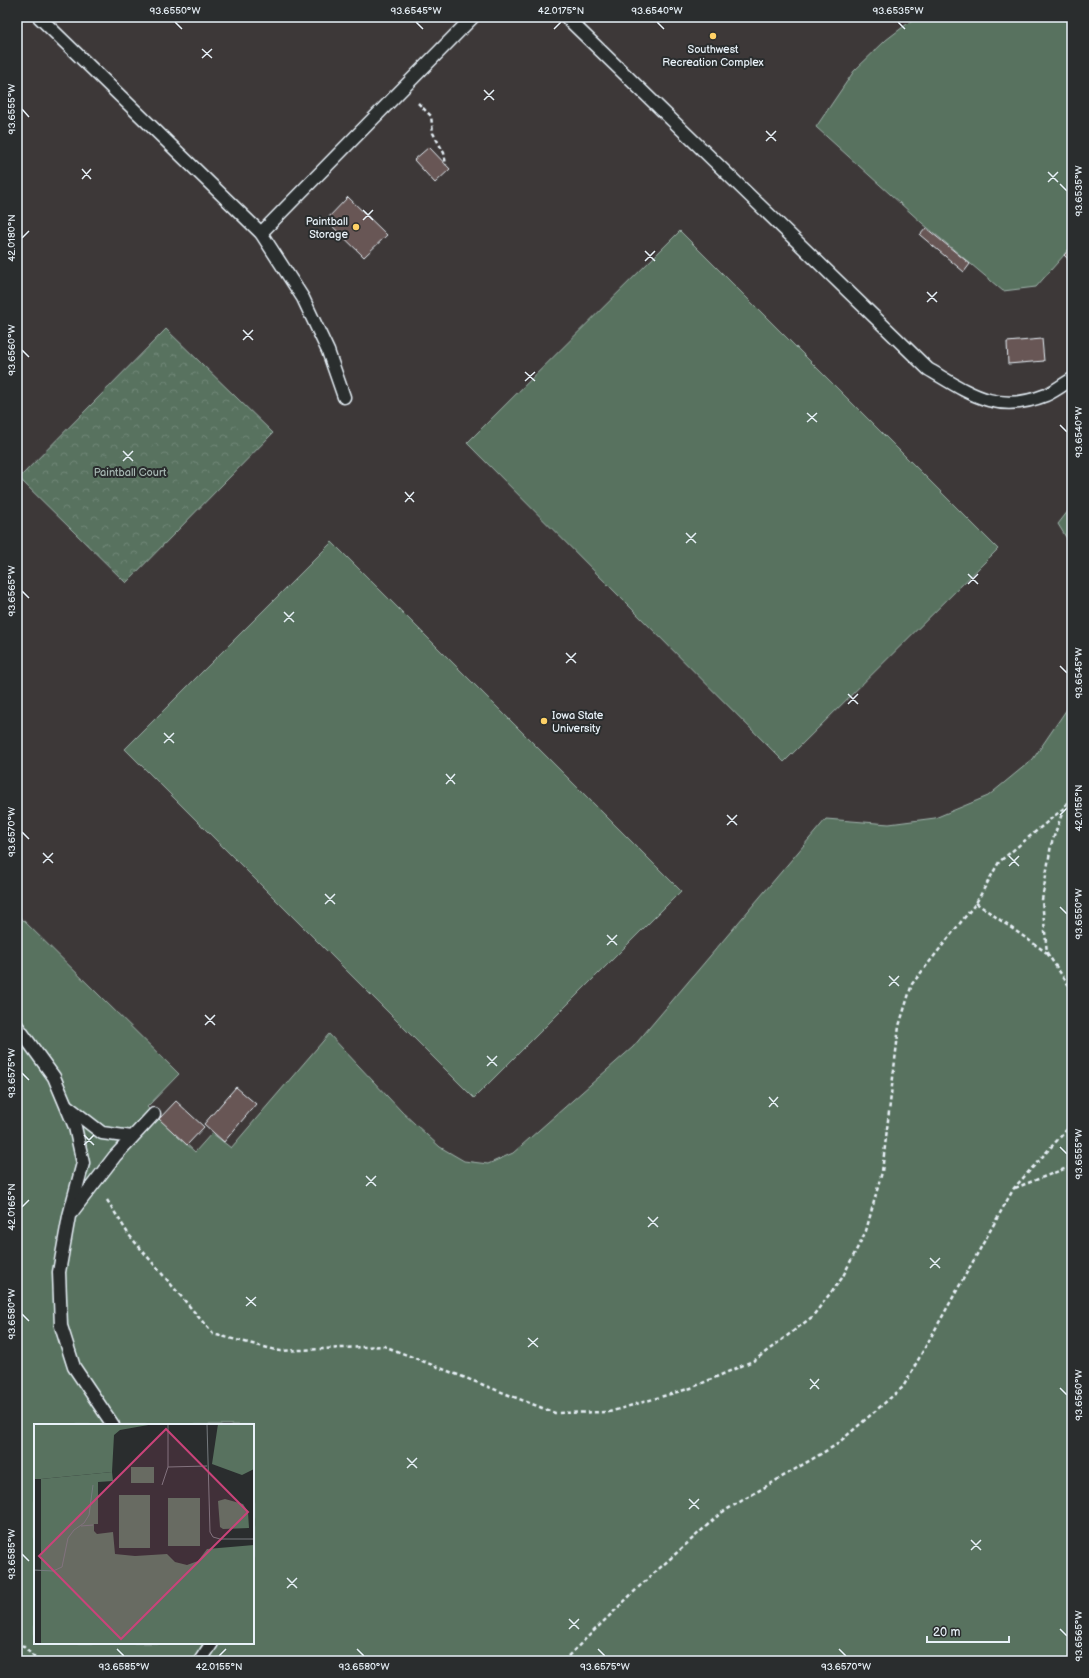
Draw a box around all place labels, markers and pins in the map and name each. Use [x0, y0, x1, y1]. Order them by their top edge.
marker: Southwest Recreation Complex [708, 31, 718, 41]
place label: Southwest Recreation Complex [662, 43, 764, 69]
place label: Paintball Storage [306, 215, 348, 241]
marker: Paintball Storage [351, 222, 361, 232]
place label: Iowa State University [552, 709, 604, 735]
marker: Iowa State University [539, 716, 549, 726]

